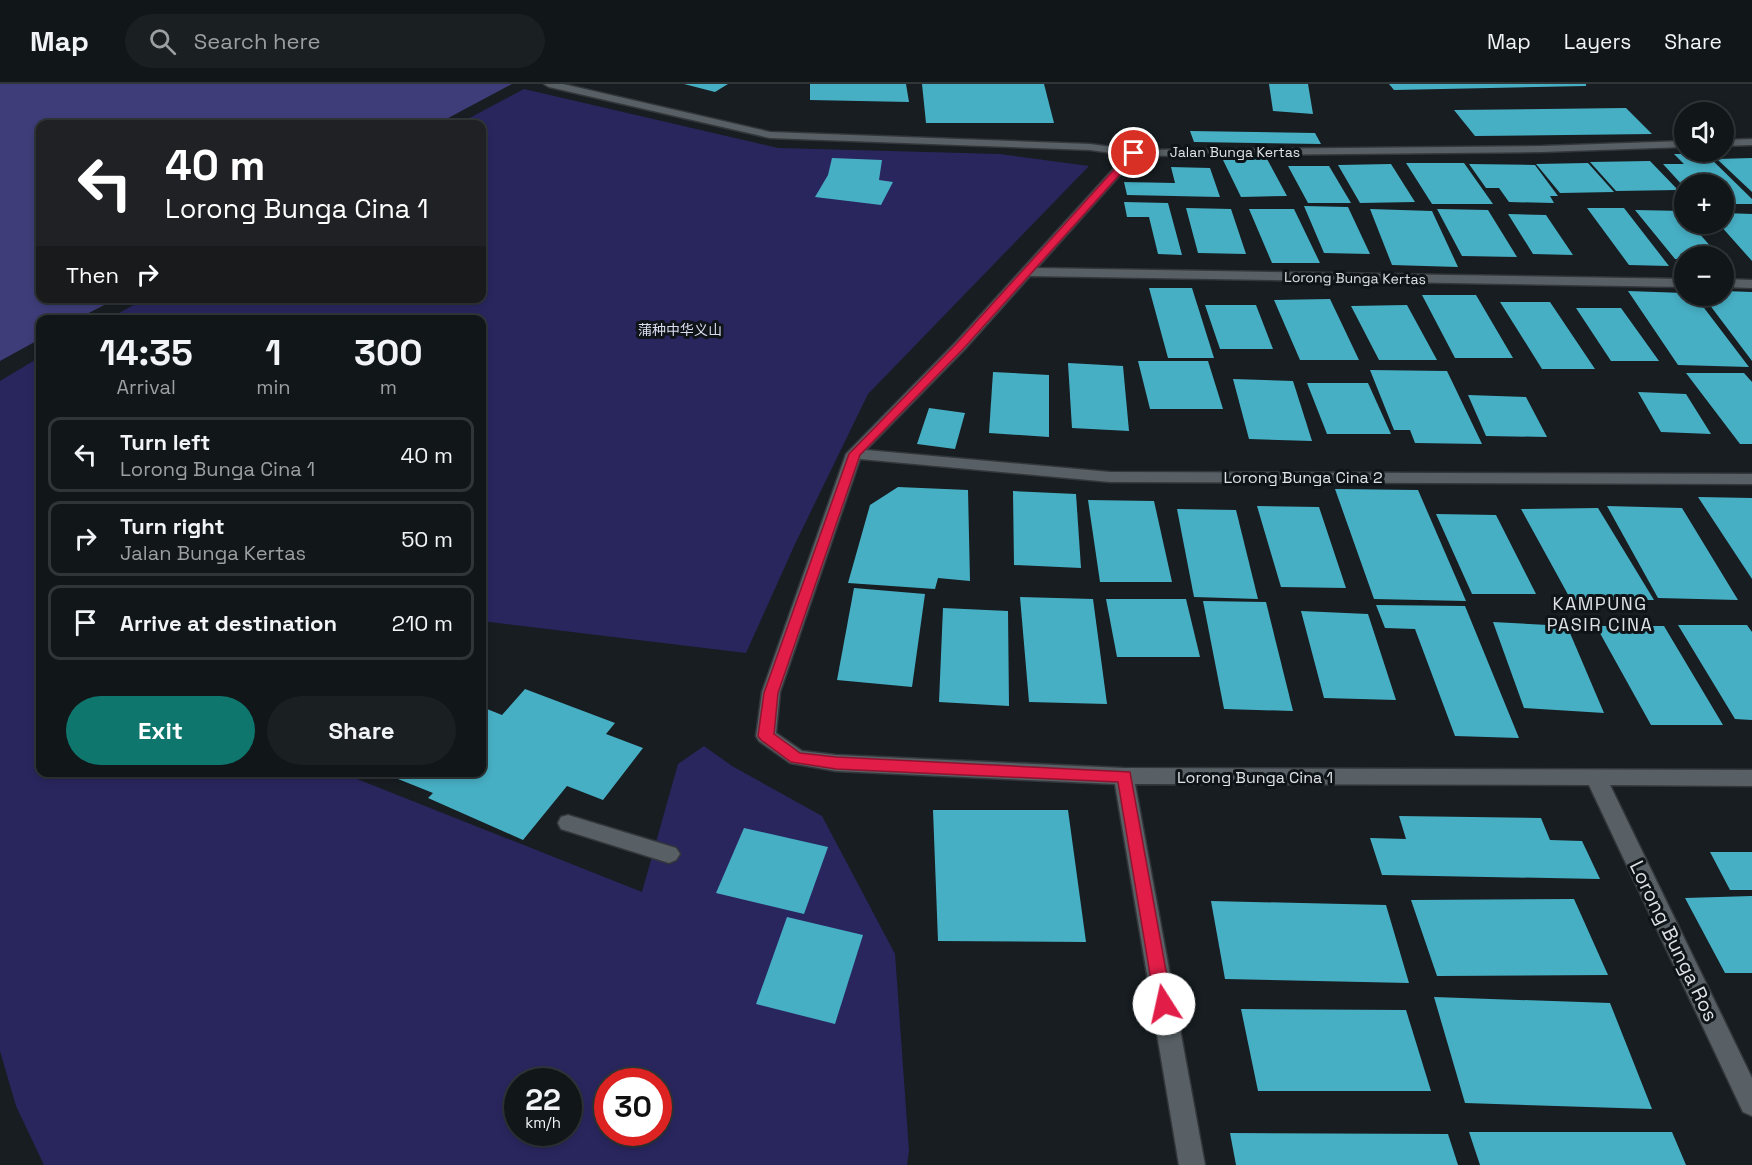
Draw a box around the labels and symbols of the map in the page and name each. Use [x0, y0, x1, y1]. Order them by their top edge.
pin [1108, 127, 1159, 178]
street label: Jalan Bunga Kertas [1170, 143, 1300, 161]
street label: Lorong Bunga Kertas [1284, 268, 1426, 288]
park label: 蒲种中华义山 [638, 321, 722, 339]
street label: Lorong Bunga Cina 2 [1223, 467, 1383, 488]
district label: KAMPUNG PASIR CINA [1547, 592, 1653, 636]
street label: Lorong Bunga Cina 1 [1177, 767, 1333, 788]
street label: Lorong Bunga Ros [1624, 856, 1724, 1026]
position arrow [1132, 972, 1196, 1036]
speed limit sign: 30 [594, 1068, 672, 1146]

